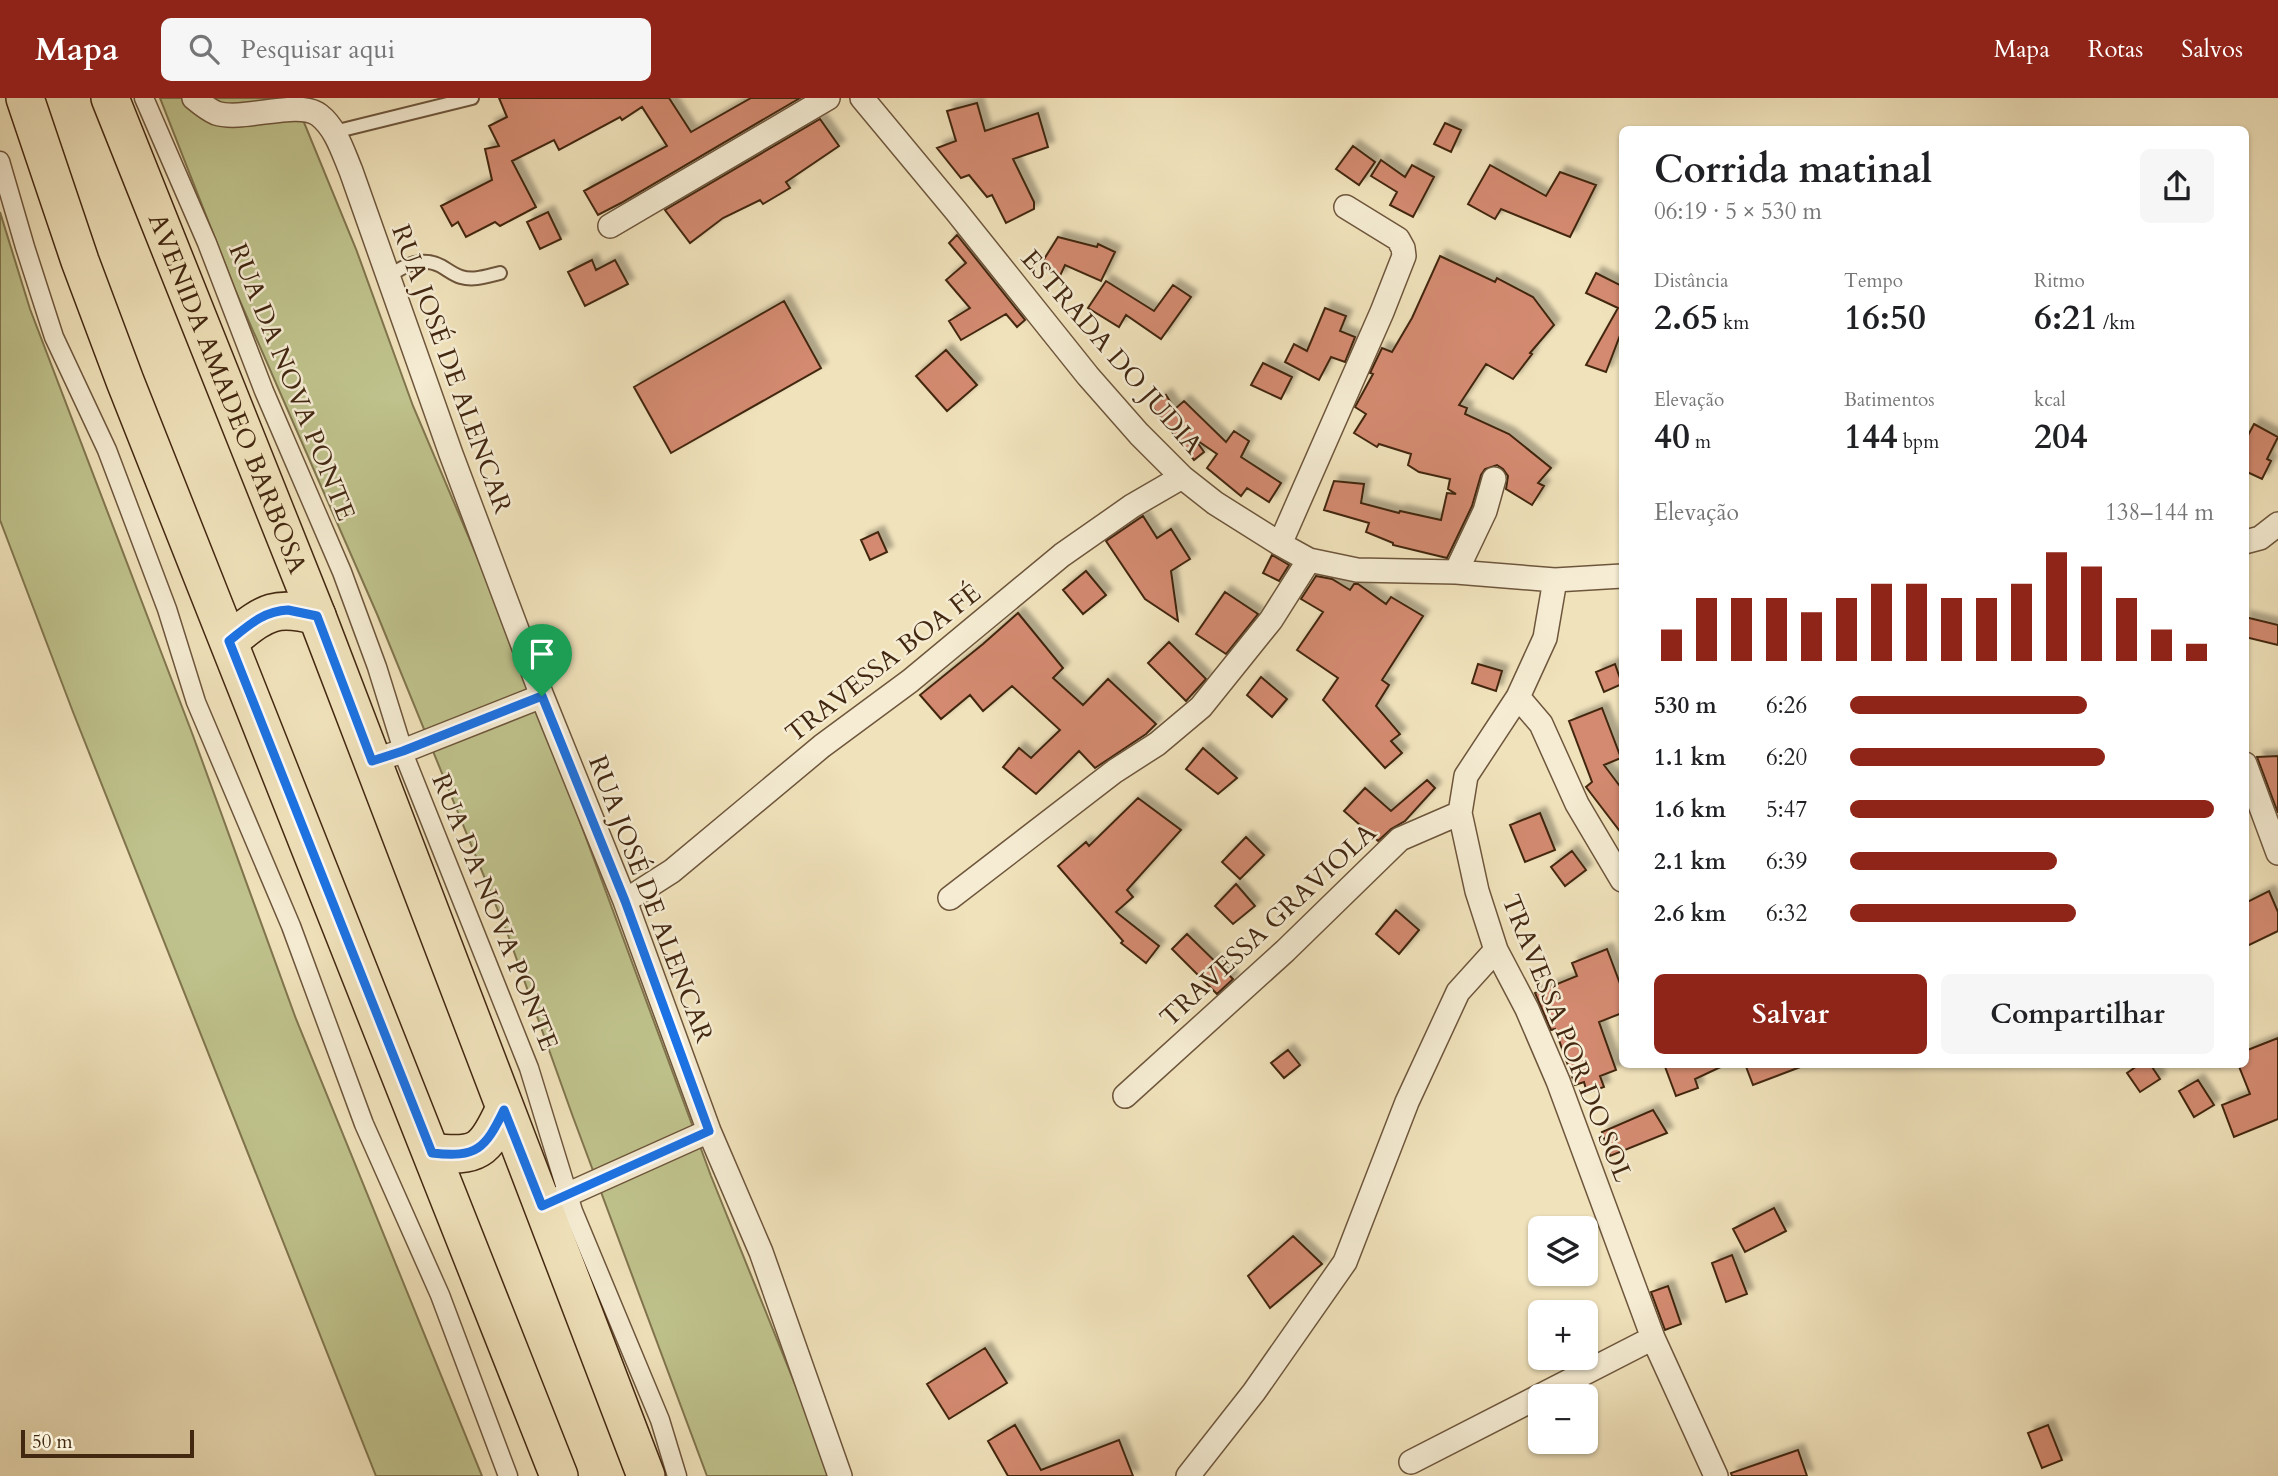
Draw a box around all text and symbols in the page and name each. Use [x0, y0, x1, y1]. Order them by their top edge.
search box [161, 18, 651, 81]
text: Mapa [35, 27, 119, 72]
icon: search [185, 30, 223, 68]
text: Pesquisar aqui [241, 32, 395, 67]
text: Mapa [1994, 33, 2050, 66]
text: Rotas [2088, 33, 2143, 66]
text: Salvos [2181, 33, 2243, 66]
text: Corrida matinal [1654, 144, 1932, 196]
button: share [2140, 149, 2214, 223]
text: 06:19 · 5 × 530 m [1654, 196, 1822, 227]
street label: AVENIDA AMADEO BARBOSA [140, 208, 316, 579]
street label: RUA JOSÉ DE ALENCAR [383, 220, 521, 518]
street label: RUA DA NOVA PONTE [220, 238, 364, 526]
street label: ESTRADA DO JUDIA [1013, 242, 1211, 462]
text: Distância [1654, 268, 1728, 294]
text: Tempo [1844, 268, 1903, 294]
text: Ritmo [2034, 268, 2085, 294]
text: 2.65 [1654, 294, 1718, 342]
text: 16:50 [1844, 294, 1926, 342]
text: 6:21 [2034, 294, 2098, 342]
text: km [1718, 310, 1749, 336]
text: /km [2098, 310, 2135, 336]
text: Elevação [1654, 387, 1724, 413]
text: Batimentos [1844, 387, 1935, 413]
text: kcal [2034, 387, 2066, 413]
text: 40 [1654, 413, 1690, 461]
text: 144 [1844, 413, 1898, 461]
text: 204 [2034, 413, 2088, 461]
text: m [1690, 429, 1711, 455]
text: bpm [1898, 429, 1939, 455]
text: Elevação [1654, 497, 1739, 528]
text: 138–144 m [2105, 497, 2214, 528]
street label: TRAVESSA BOA FÉ [778, 576, 988, 750]
pin [512, 624, 572, 696]
icon: arrive [523, 635, 561, 673]
text: 530 m [1654, 690, 1717, 721]
text: 6:26 [1766, 690, 1807, 721]
text: 1.1 km [1654, 742, 1726, 773]
text: 6:20 [1766, 742, 1807, 773]
street label: RUA JOSÉ DE ALENCAR [580, 750, 722, 1048]
street label: RUA DA NOVA PONTE [423, 768, 567, 1056]
text: 1.6 km [1654, 794, 1726, 825]
text: 5:47 [1766, 794, 1807, 825]
street label: TRAVESSA GRAVIOLA [1152, 815, 1384, 1035]
text: 2.1 km [1654, 846, 1726, 877]
text: 6:39 [1766, 846, 1807, 877]
street label: TRAVESSA POR DO SOL [1493, 889, 1641, 1187]
text: 2.6 km [1654, 898, 1726, 929]
text: 6:32 [1766, 898, 1807, 929]
button: Salvar [1654, 974, 1927, 1054]
button: Compartilhar [1941, 974, 2214, 1054]
map controls [1528, 1216, 1598, 1454]
button: layers [1528, 1216, 1598, 1286]
button: + [1528, 1300, 1598, 1370]
button: − [1528, 1384, 1598, 1454]
scale bar [21, 1427, 194, 1459]
text: 50 m [32, 1429, 73, 1455]

